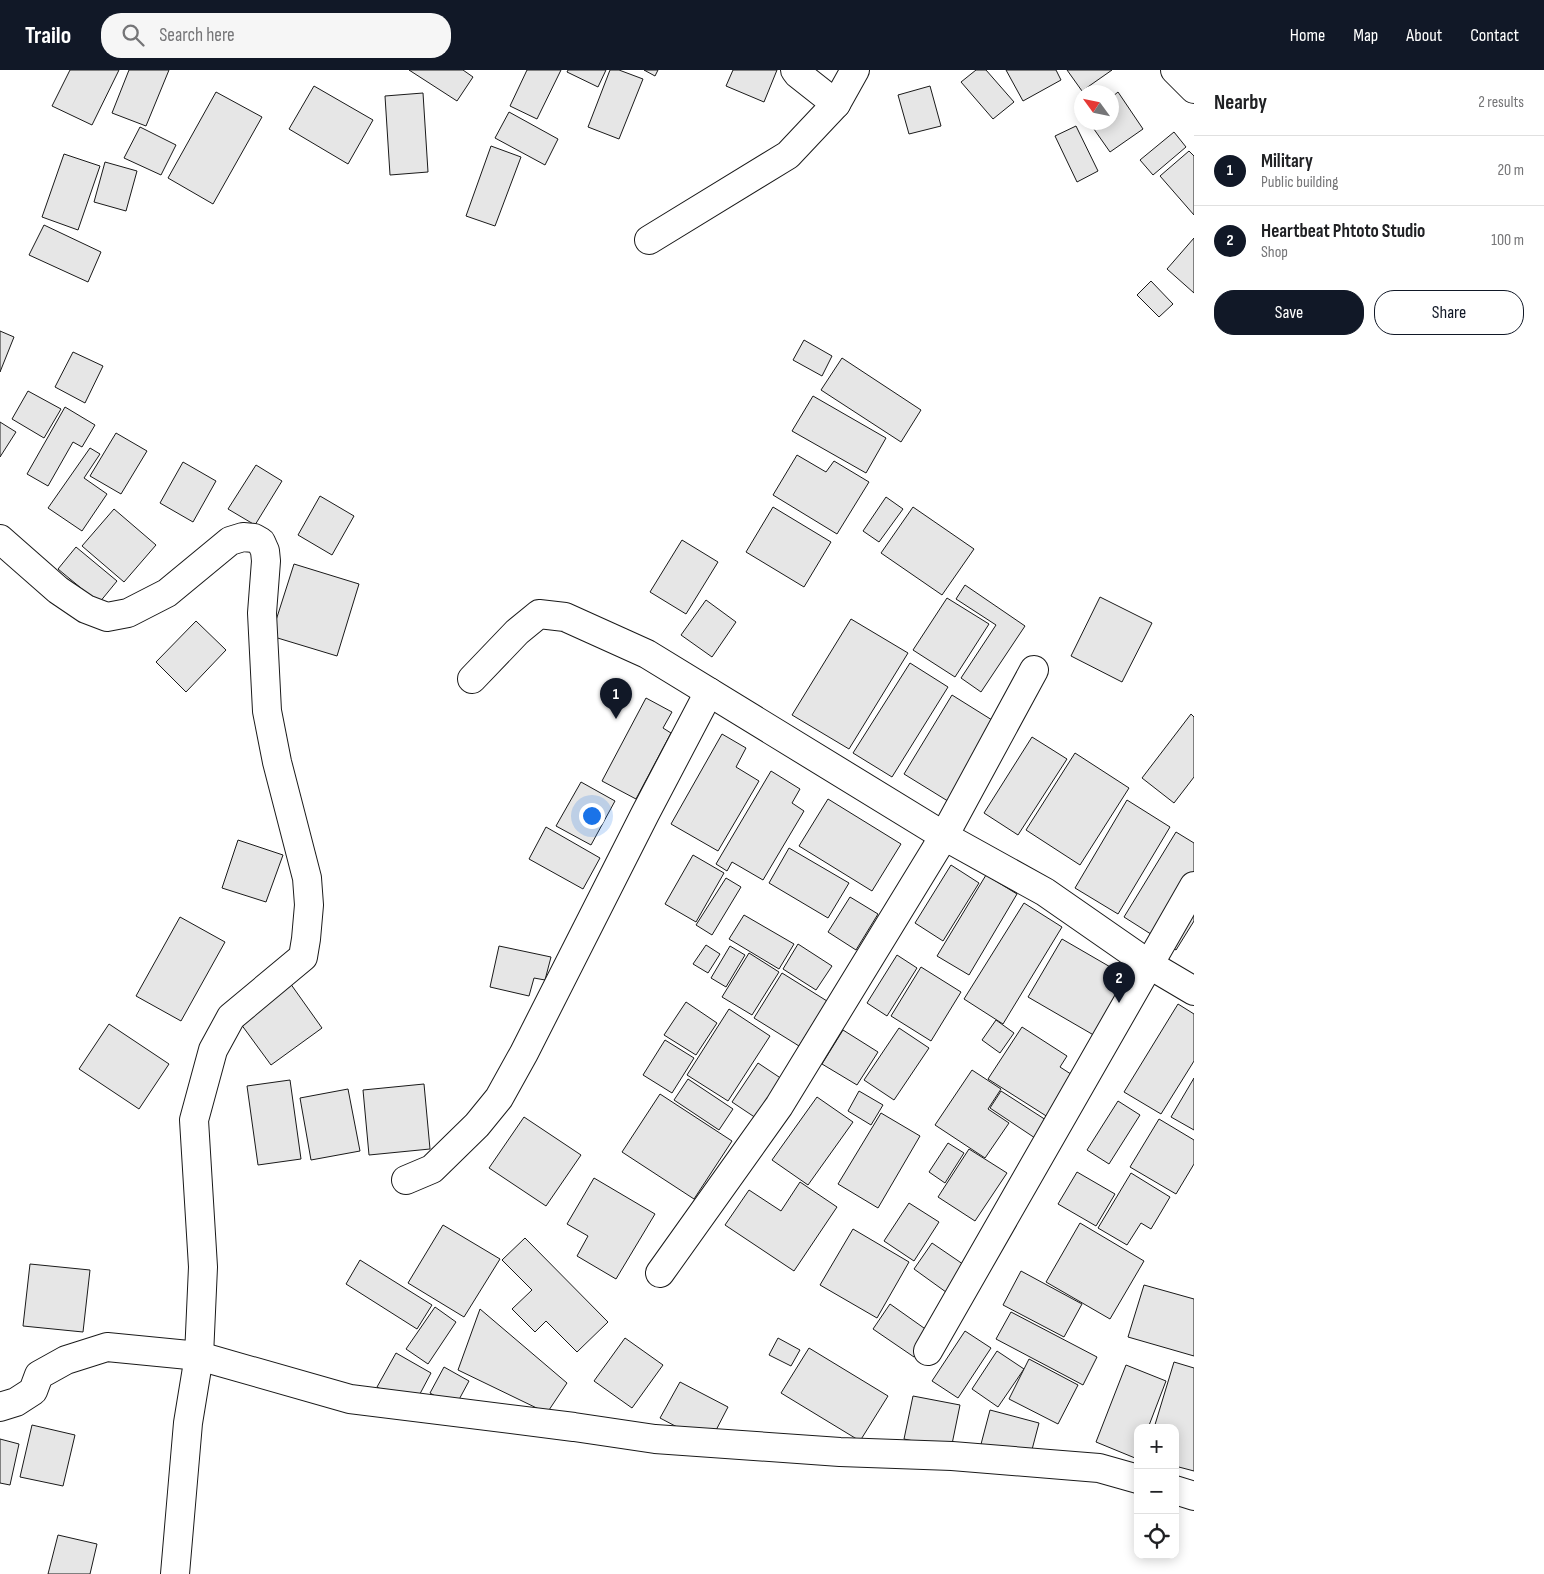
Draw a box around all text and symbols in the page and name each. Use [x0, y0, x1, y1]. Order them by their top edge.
search box [101, 13, 451, 58]
text: Trailo [25, 21, 71, 50]
icon: search [119, 21, 147, 49]
text: Search here [159, 24, 235, 47]
text: Home [1290, 25, 1325, 46]
text: Map [1353, 25, 1378, 46]
text: About [1406, 25, 1442, 46]
text: Contact [1470, 25, 1519, 46]
north arrow [1074, 85, 1119, 130]
text: Nearby [1214, 90, 1267, 115]
text: 2 results [1478, 93, 1524, 112]
text: Military [1261, 150, 1313, 173]
text: 1 [1227, 161, 1233, 180]
text: 20 m [1497, 161, 1524, 180]
text: Public building [1261, 173, 1338, 192]
text: Heartbeat Phtoto Studio [1261, 220, 1425, 243]
text: 2 [1226, 231, 1234, 250]
text: 100 m [1491, 231, 1524, 250]
text: Shop [1261, 243, 1288, 262]
button: Save [1214, 290, 1364, 335]
button: Share [1374, 290, 1524, 335]
pin: 1 [600, 678, 632, 719]
your location [579, 803, 605, 829]
pin: 2 [1103, 962, 1135, 1003]
map controls [1134, 1424, 1179, 1559]
button: + [1134, 1424, 1179, 1469]
button: − [1134, 1469, 1179, 1514]
button: locate [1134, 1514, 1179, 1559]

